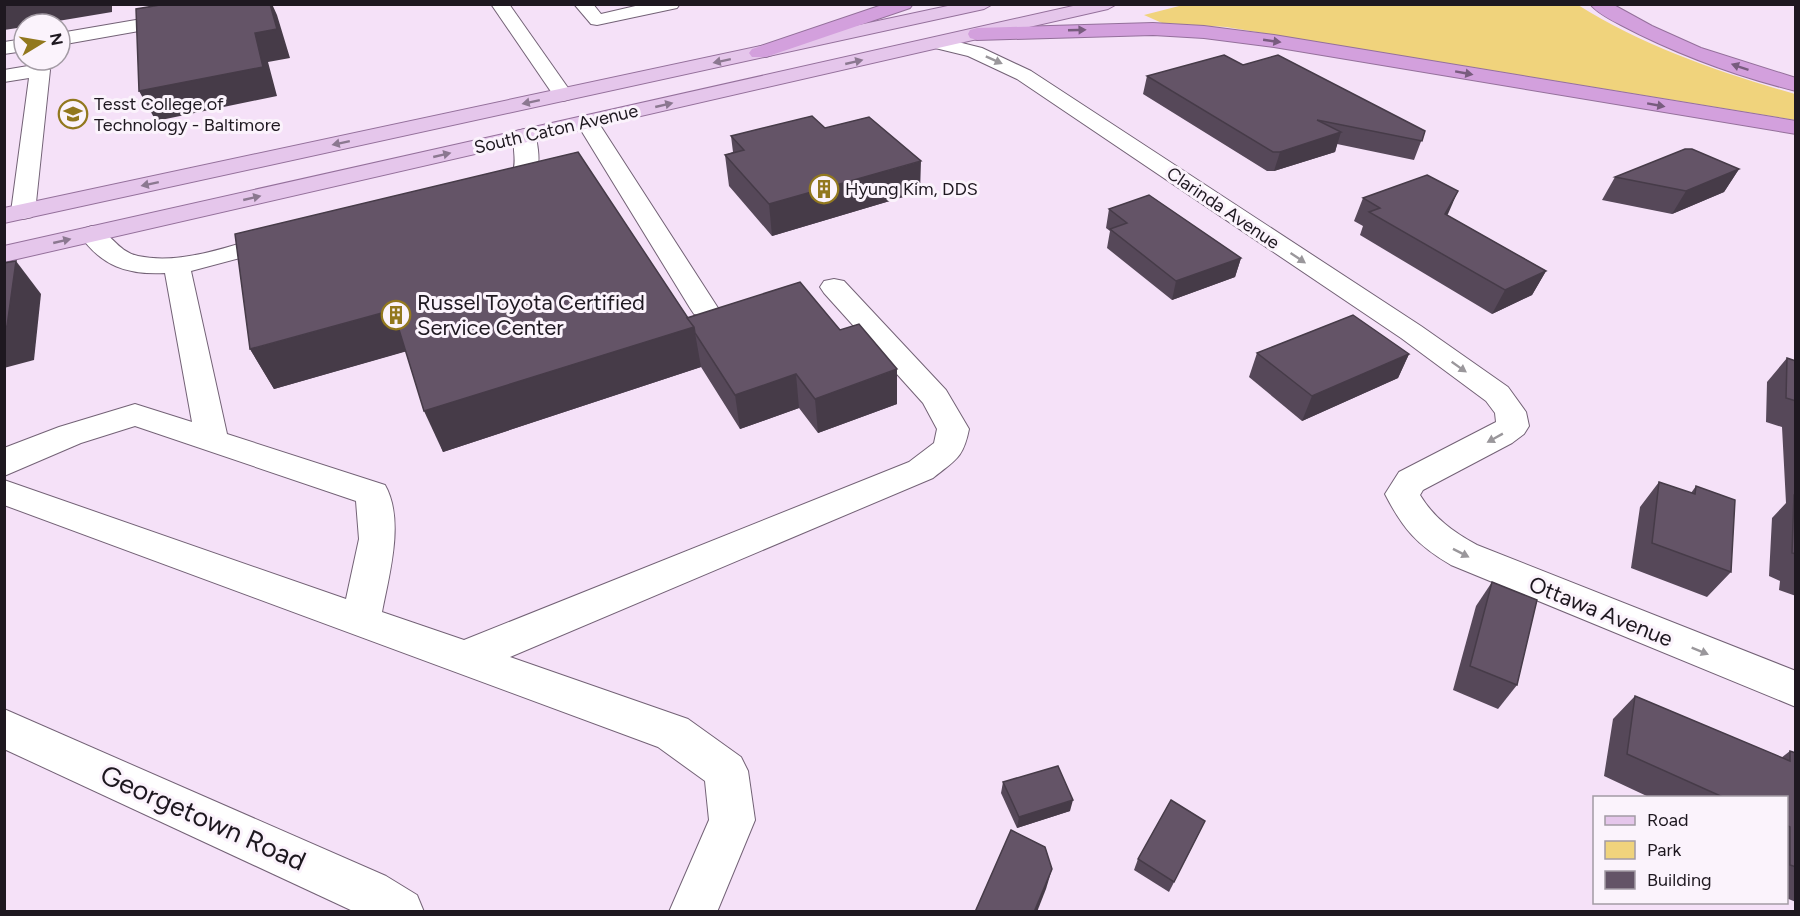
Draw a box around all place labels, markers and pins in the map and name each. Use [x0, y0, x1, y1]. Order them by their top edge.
place label: Tesst College of Technology - Baltimore [94, 93, 281, 136]
school or university icon: Tesst College of Technology - Baltimore [57, 98, 89, 130]
building icon: Hyung Kim, DDS [808, 173, 840, 205]
place label: Hyung Kim, DDS [845, 178, 978, 200]
place label: Russel Toyota Certified Service Center [417, 289, 645, 341]
building icon: Russel Toyota Certified Service Center [380, 299, 412, 331]

